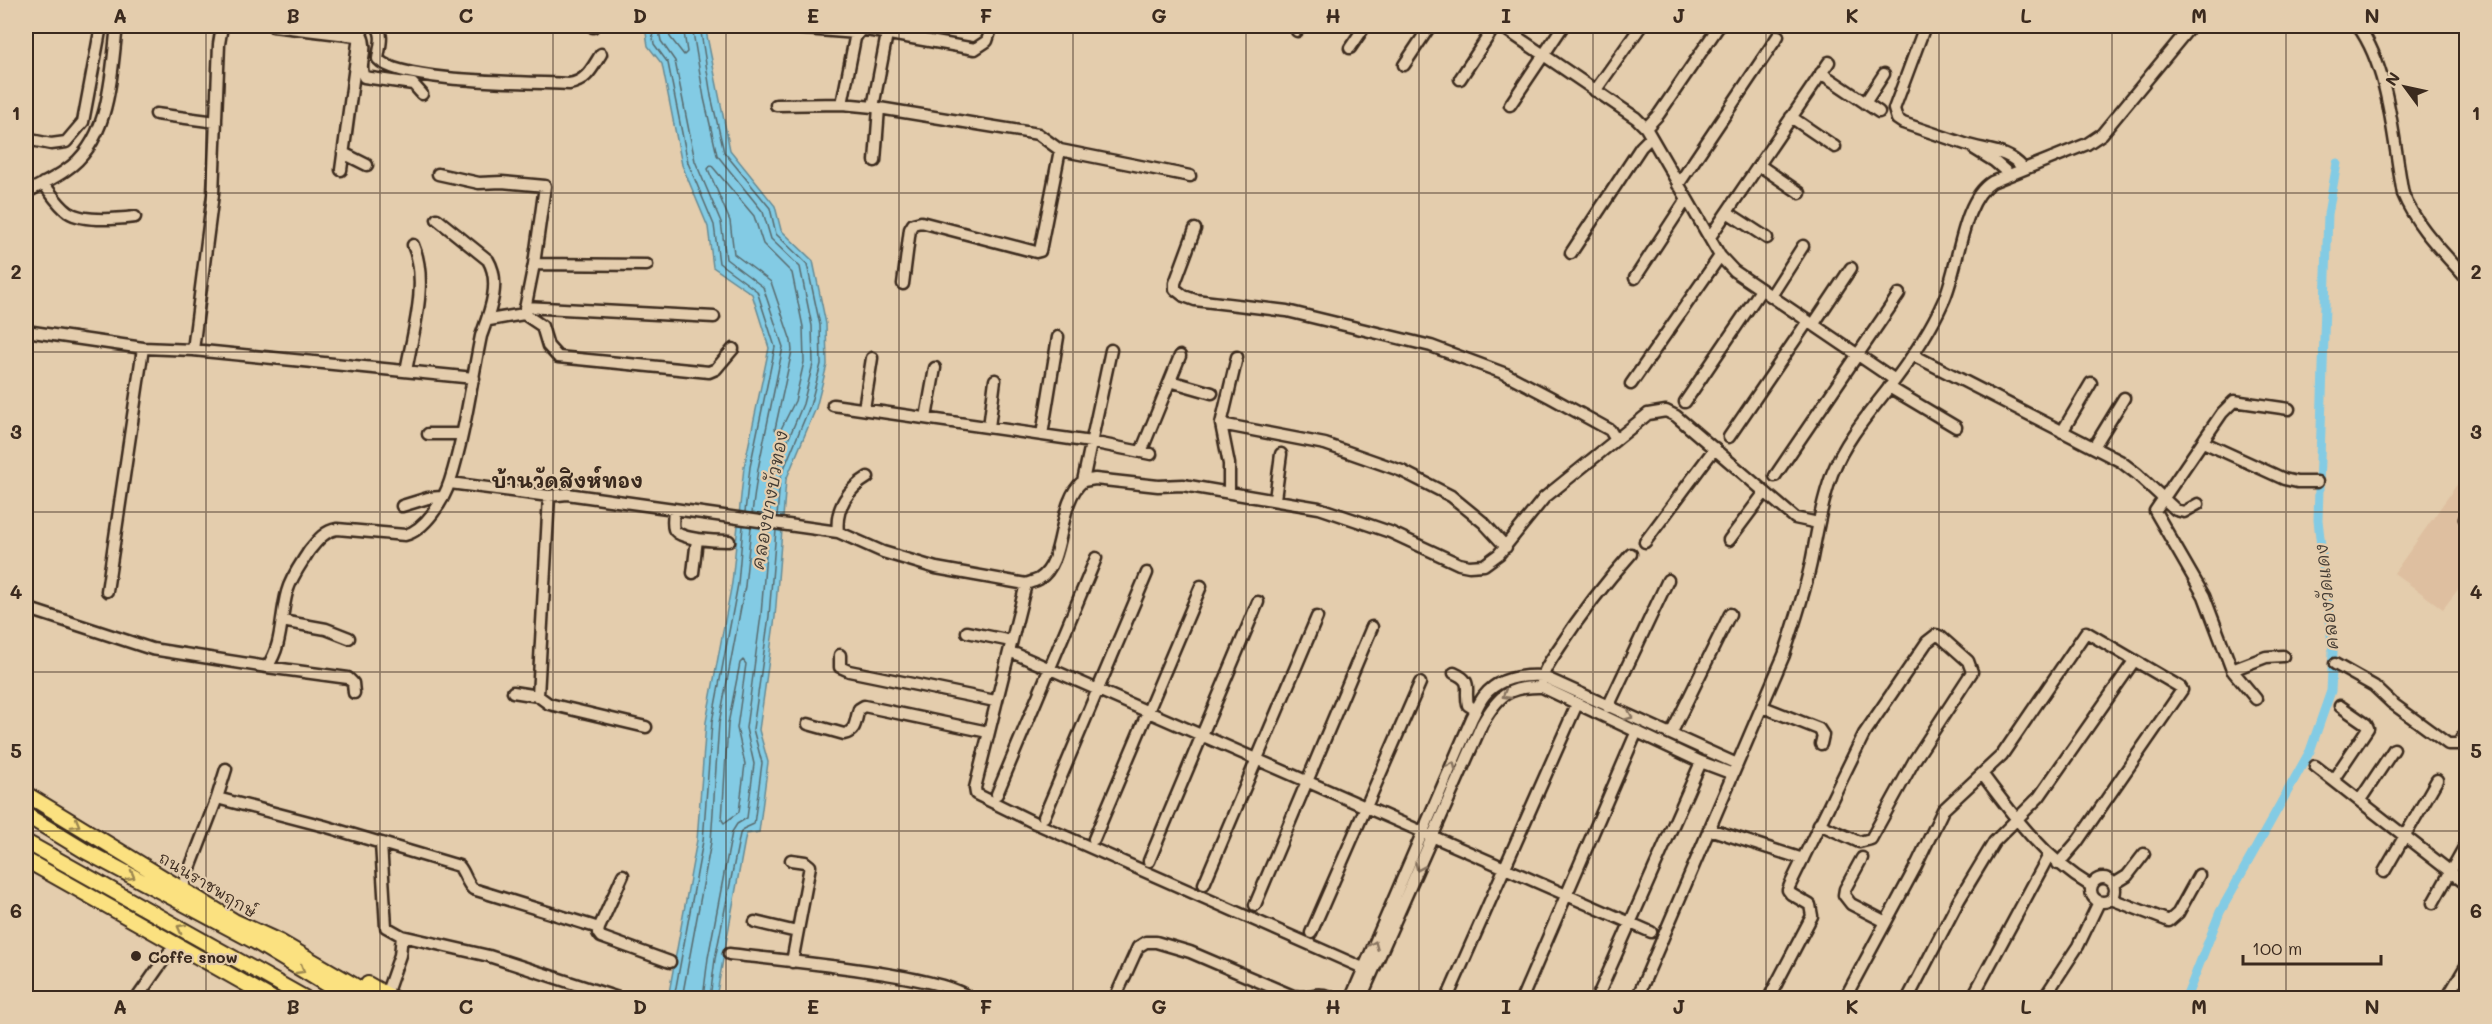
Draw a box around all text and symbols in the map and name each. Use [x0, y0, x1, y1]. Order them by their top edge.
text: A [113, 2, 127, 28]
text: B [286, 2, 300, 28]
text: C [459, 2, 474, 28]
text: D [633, 2, 647, 28]
text: E [807, 2, 819, 28]
text: F [980, 2, 993, 28]
text: G [1151, 2, 1167, 28]
text: H [1325, 2, 1341, 28]
text: I [1501, 2, 1511, 28]
text: J [1672, 2, 1686, 28]
text: K [1845, 2, 1859, 28]
text: L [2020, 2, 2032, 28]
text: M [2191, 2, 2207, 28]
text: N [2364, 2, 2380, 28]
north arrow [2375, 57, 2435, 117]
text: N [2380, 68, 2404, 89]
text: 1 [12, 99, 20, 125]
text: 1 [2472, 99, 2480, 125]
text: 2 [10, 258, 22, 284]
text: 2 [2470, 258, 2482, 284]
text: 3 [10, 418, 22, 444]
text: 3 [2470, 418, 2482, 444]
water label: คลองบางบัวทอง [745, 429, 793, 571]
district label: บ้านวัดสิงห์ทอง [491, 466, 643, 493]
water label: คลองวัดแดง [2309, 543, 2343, 651]
text: 4 [10, 578, 23, 604]
text: 4 [2470, 578, 2483, 604]
one-way arrow [1502, 687, 1513, 698]
one-way arrow [1623, 709, 1634, 721]
text: 5 [10, 737, 22, 763]
text: 5 [2470, 737, 2482, 763]
one-way arrow [1444, 761, 1456, 772]
one-way arrow [70, 817, 80, 828]
street label: ถนนราชพฤกษ์ [154, 846, 261, 922]
one-way arrow [1415, 860, 1427, 871]
one-way arrow [125, 869, 135, 880]
text: 6 [10, 897, 22, 923]
text: 6 [2470, 897, 2482, 923]
one-way arrow [176, 924, 187, 935]
scale bar [2243, 928, 2381, 966]
text: 100 m [2252, 936, 2302, 960]
one-way arrow [1367, 940, 1379, 951]
place label: Coffe snow [148, 946, 238, 967]
marker: Coffe snow [129, 949, 143, 963]
one-way arrow [295, 963, 306, 974]
text: A [113, 993, 127, 1019]
text: B [286, 993, 300, 1019]
text: C [459, 993, 474, 1019]
text: D [633, 993, 647, 1019]
text: E [807, 993, 819, 1019]
text: F [980, 993, 993, 1019]
text: G [1151, 993, 1167, 1019]
text: H [1325, 993, 1341, 1019]
text: I [1501, 993, 1511, 1019]
text: J [1672, 993, 1686, 1019]
text: K [1845, 993, 1859, 1019]
text: L [2020, 993, 2032, 1019]
text: M [2191, 993, 2207, 1019]
text: N [2364, 993, 2380, 1019]

